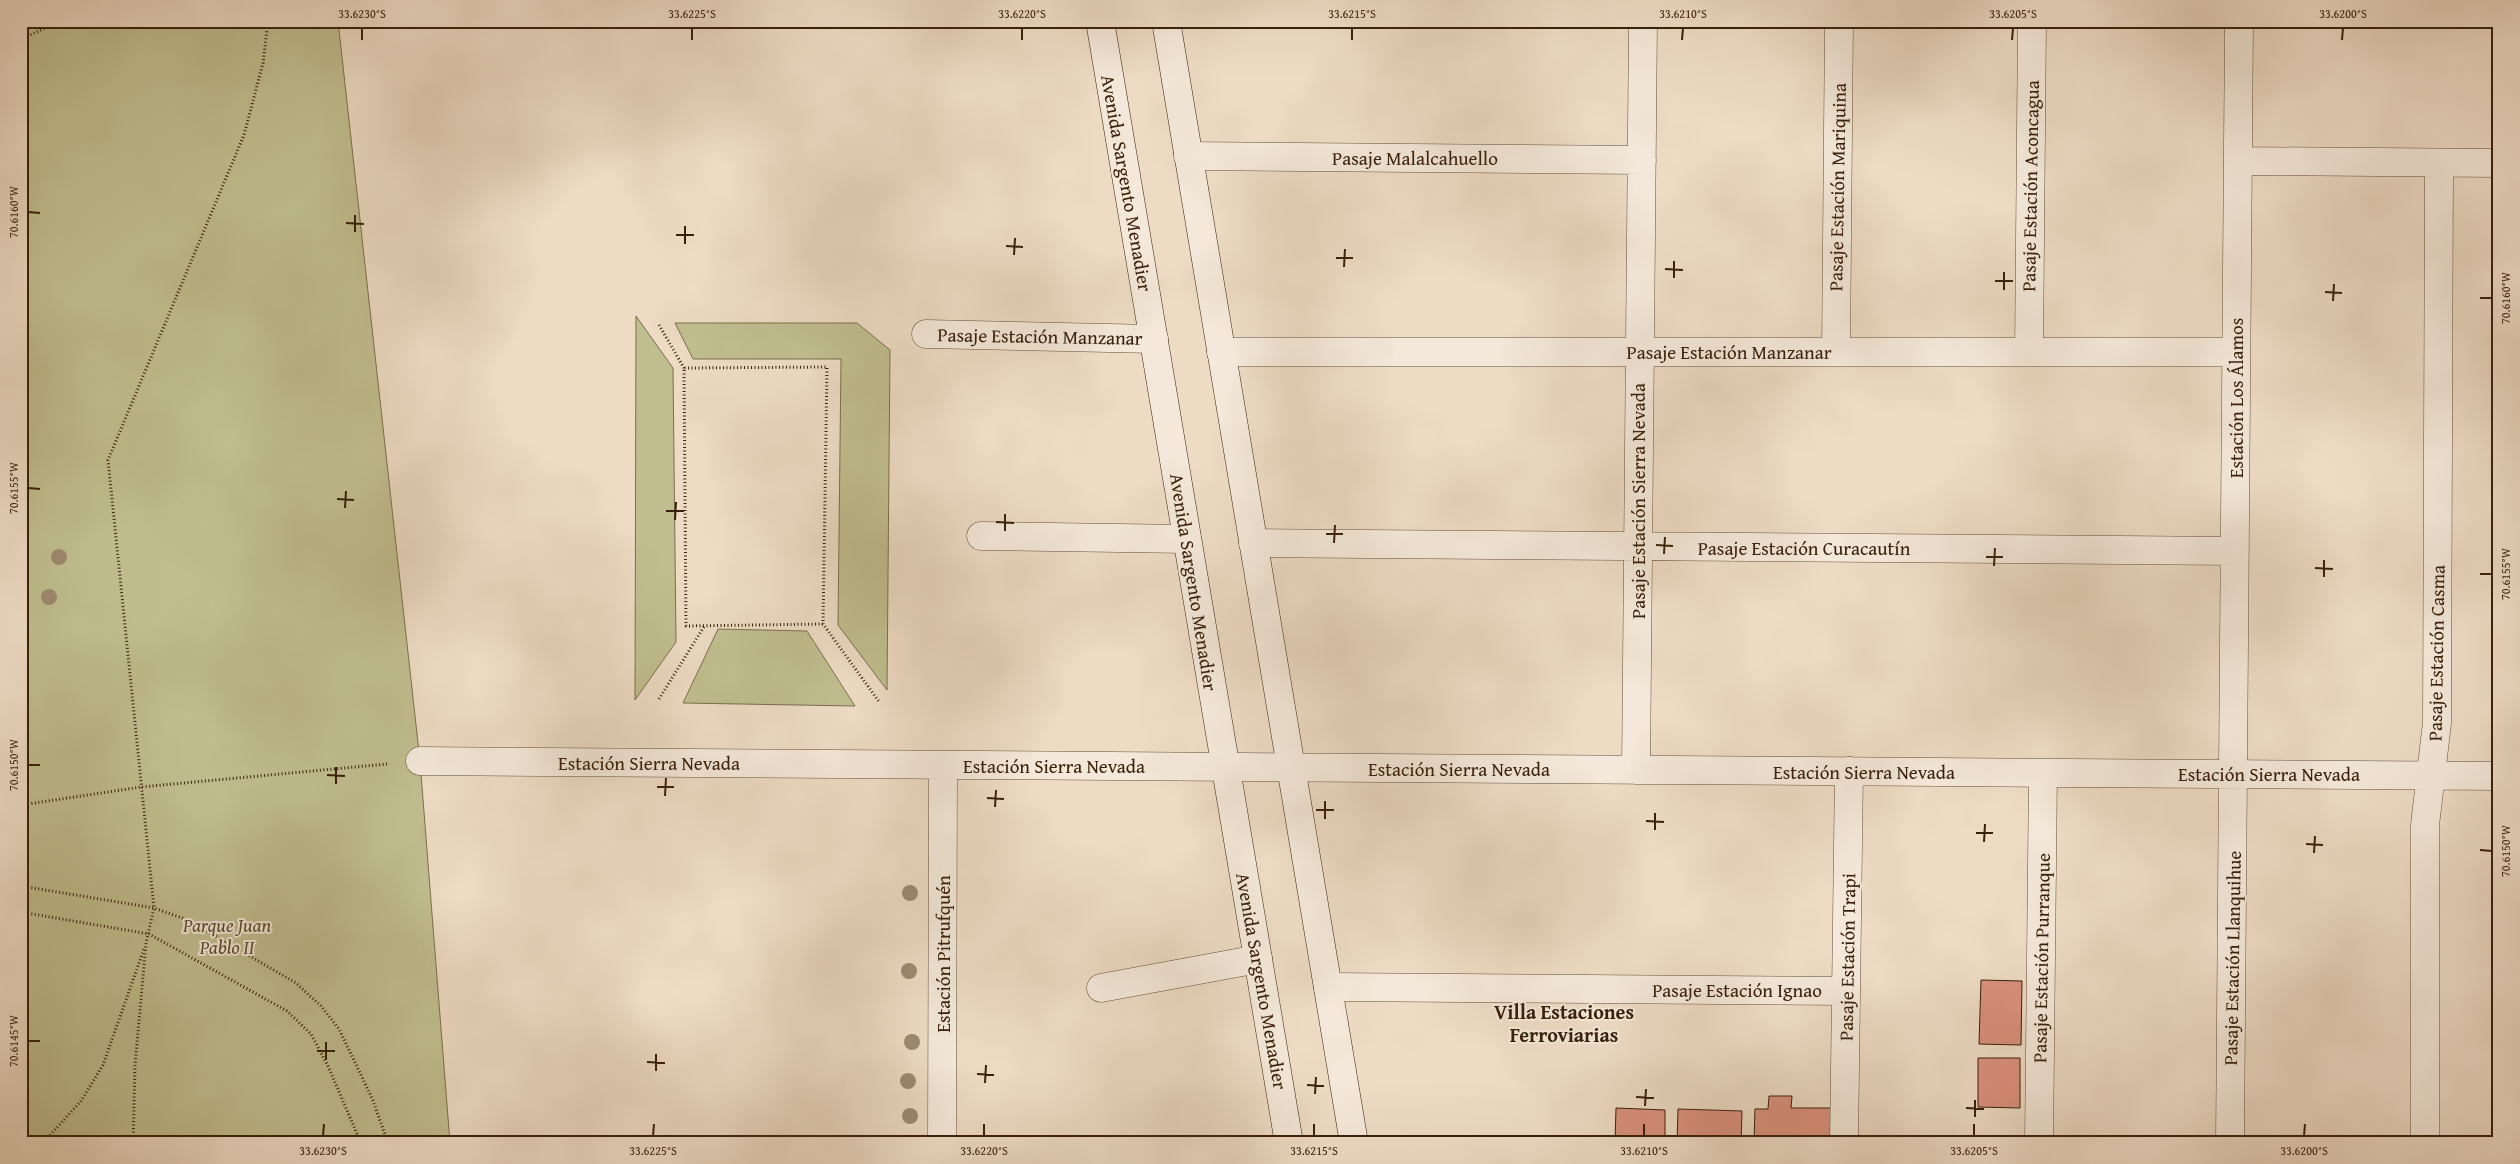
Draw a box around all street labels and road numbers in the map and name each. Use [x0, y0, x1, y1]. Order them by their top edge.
street label: Avenida Sargento Menadier [1094, 72, 1160, 294]
street label: Pasaje Estación Aconcagua [2014, 80, 2046, 292]
street label: Pasaje Estación Mariquina [1821, 83, 1853, 291]
street label: Pasaje Malalcahuello [1332, 144, 1498, 172]
street label: Estación Los Álamos [2222, 318, 2250, 478]
street label: Pasaje Estación Manzanar [937, 320, 1143, 352]
street label: Pasaje Estación Manzanar [1626, 338, 1832, 366]
street label: Pasaje Estación Sierra Nevada [1624, 383, 1652, 619]
street label: Avenida Sargento Menadier [1163, 471, 1225, 693]
street label: Pasaje Estación Curacautín [1698, 534, 1911, 562]
street label: Pasaje Estación Casma [2420, 565, 2452, 741]
street label: Estación Sierra Nevada [558, 749, 740, 777]
street label: Estación Sierra Nevada [963, 752, 1145, 780]
street label: Estación Sierra Nevada [1368, 755, 1550, 783]
street label: Estación Sierra Nevada [1773, 758, 1955, 786]
street label: Estación Sierra Nevada [2178, 760, 2360, 788]
street label: Pasaje Estación Llanquihue [2216, 850, 2248, 1066]
street label: Pasaje Estación Purranque [2025, 853, 2057, 1063]
street label: Avenida Sargento Menadier [1229, 870, 1295, 1092]
street label: Pasaje Estación Trapi [1832, 873, 1862, 1041]
street label: Estación Pitrufquén [929, 875, 957, 1033]
street label: Pasaje Estación Ignao [1652, 976, 1822, 1004]

